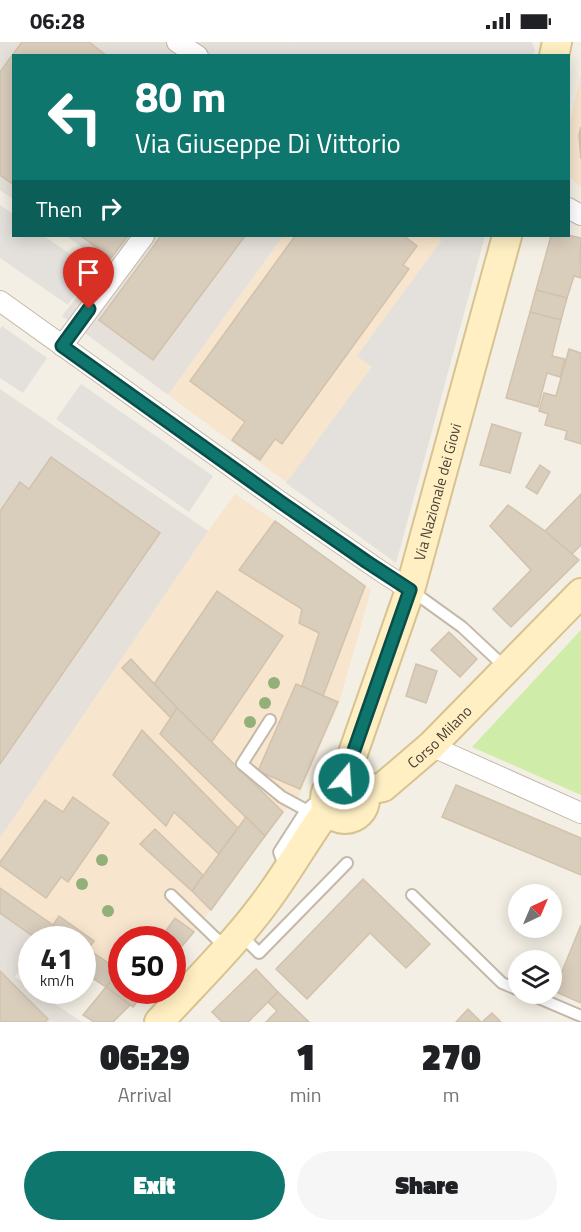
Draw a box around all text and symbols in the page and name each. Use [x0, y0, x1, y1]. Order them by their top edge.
text: 06:28 [30, 4, 85, 38]
text: 80 m [135, 64, 227, 128]
icon: left [36, 78, 114, 156]
text: Via Giuseppe Di Vittorio [135, 122, 401, 163]
text: Then [36, 192, 82, 226]
icon: right [94, 192, 127, 225]
pin [63, 247, 114, 309]
icon: arrive [72, 256, 105, 289]
street label: Via Nazionale dei Giovi [407, 421, 467, 563]
street label: Corso Milano [402, 700, 477, 773]
position arrow [312, 747, 376, 811]
north arrow [508, 884, 562, 938]
map controls [508, 884, 562, 1004]
speed limit sign: 50 [108, 926, 186, 1004]
text: 41 [40, 935, 74, 981]
button: layers [508, 950, 562, 1004]
text: km/h [40, 969, 74, 992]
text: 06:29 [100, 1029, 190, 1084]
text: 1 [296, 1029, 315, 1084]
text: 270 [422, 1029, 481, 1084]
text: Arrival [118, 1079, 172, 1110]
text: min [290, 1079, 321, 1110]
text: m [443, 1079, 460, 1110]
button: Exit [24, 1151, 285, 1220]
button: Share [297, 1151, 557, 1220]

